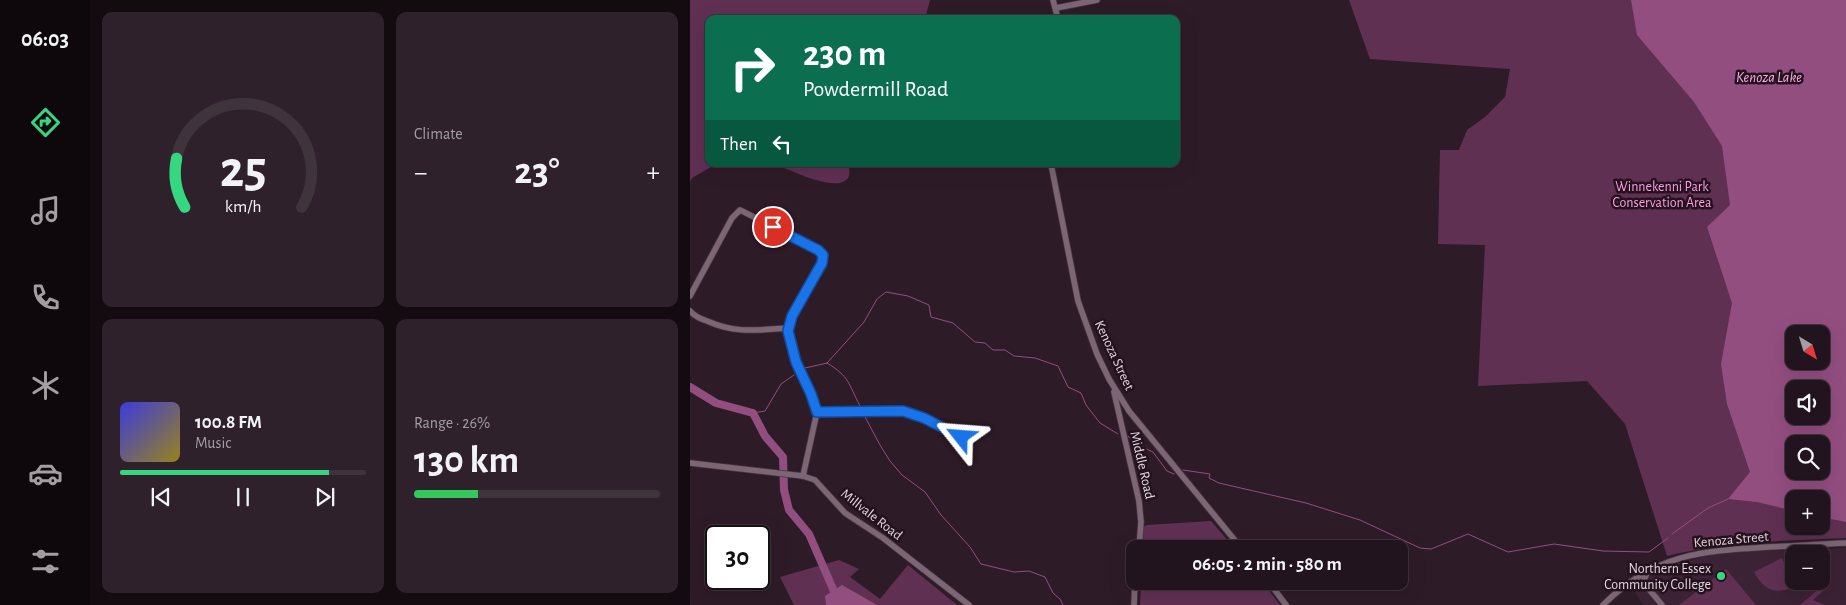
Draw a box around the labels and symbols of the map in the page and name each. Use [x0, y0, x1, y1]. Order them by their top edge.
water label: Kenoza Lake [1736, 70, 1802, 85]
park label: Winnekenni Park Conservation Area [1613, 180, 1712, 210]
pin [752, 206, 794, 248]
street label: Kenoza Street [1092, 318, 1137, 393]
north arrow [1785, 325, 1830, 370]
position arrow [934, 410, 986, 462]
street label: Middle Road [1127, 430, 1157, 500]
street label: Millvale Road [838, 487, 905, 543]
speed limit sign: 30 [705, 525, 770, 590]
street label: Kenoza Street [1693, 530, 1770, 550]
place label: Northern Essex Community College [1604, 562, 1711, 592]
marker: Northern Essex Community College [1715, 570, 1727, 582]

